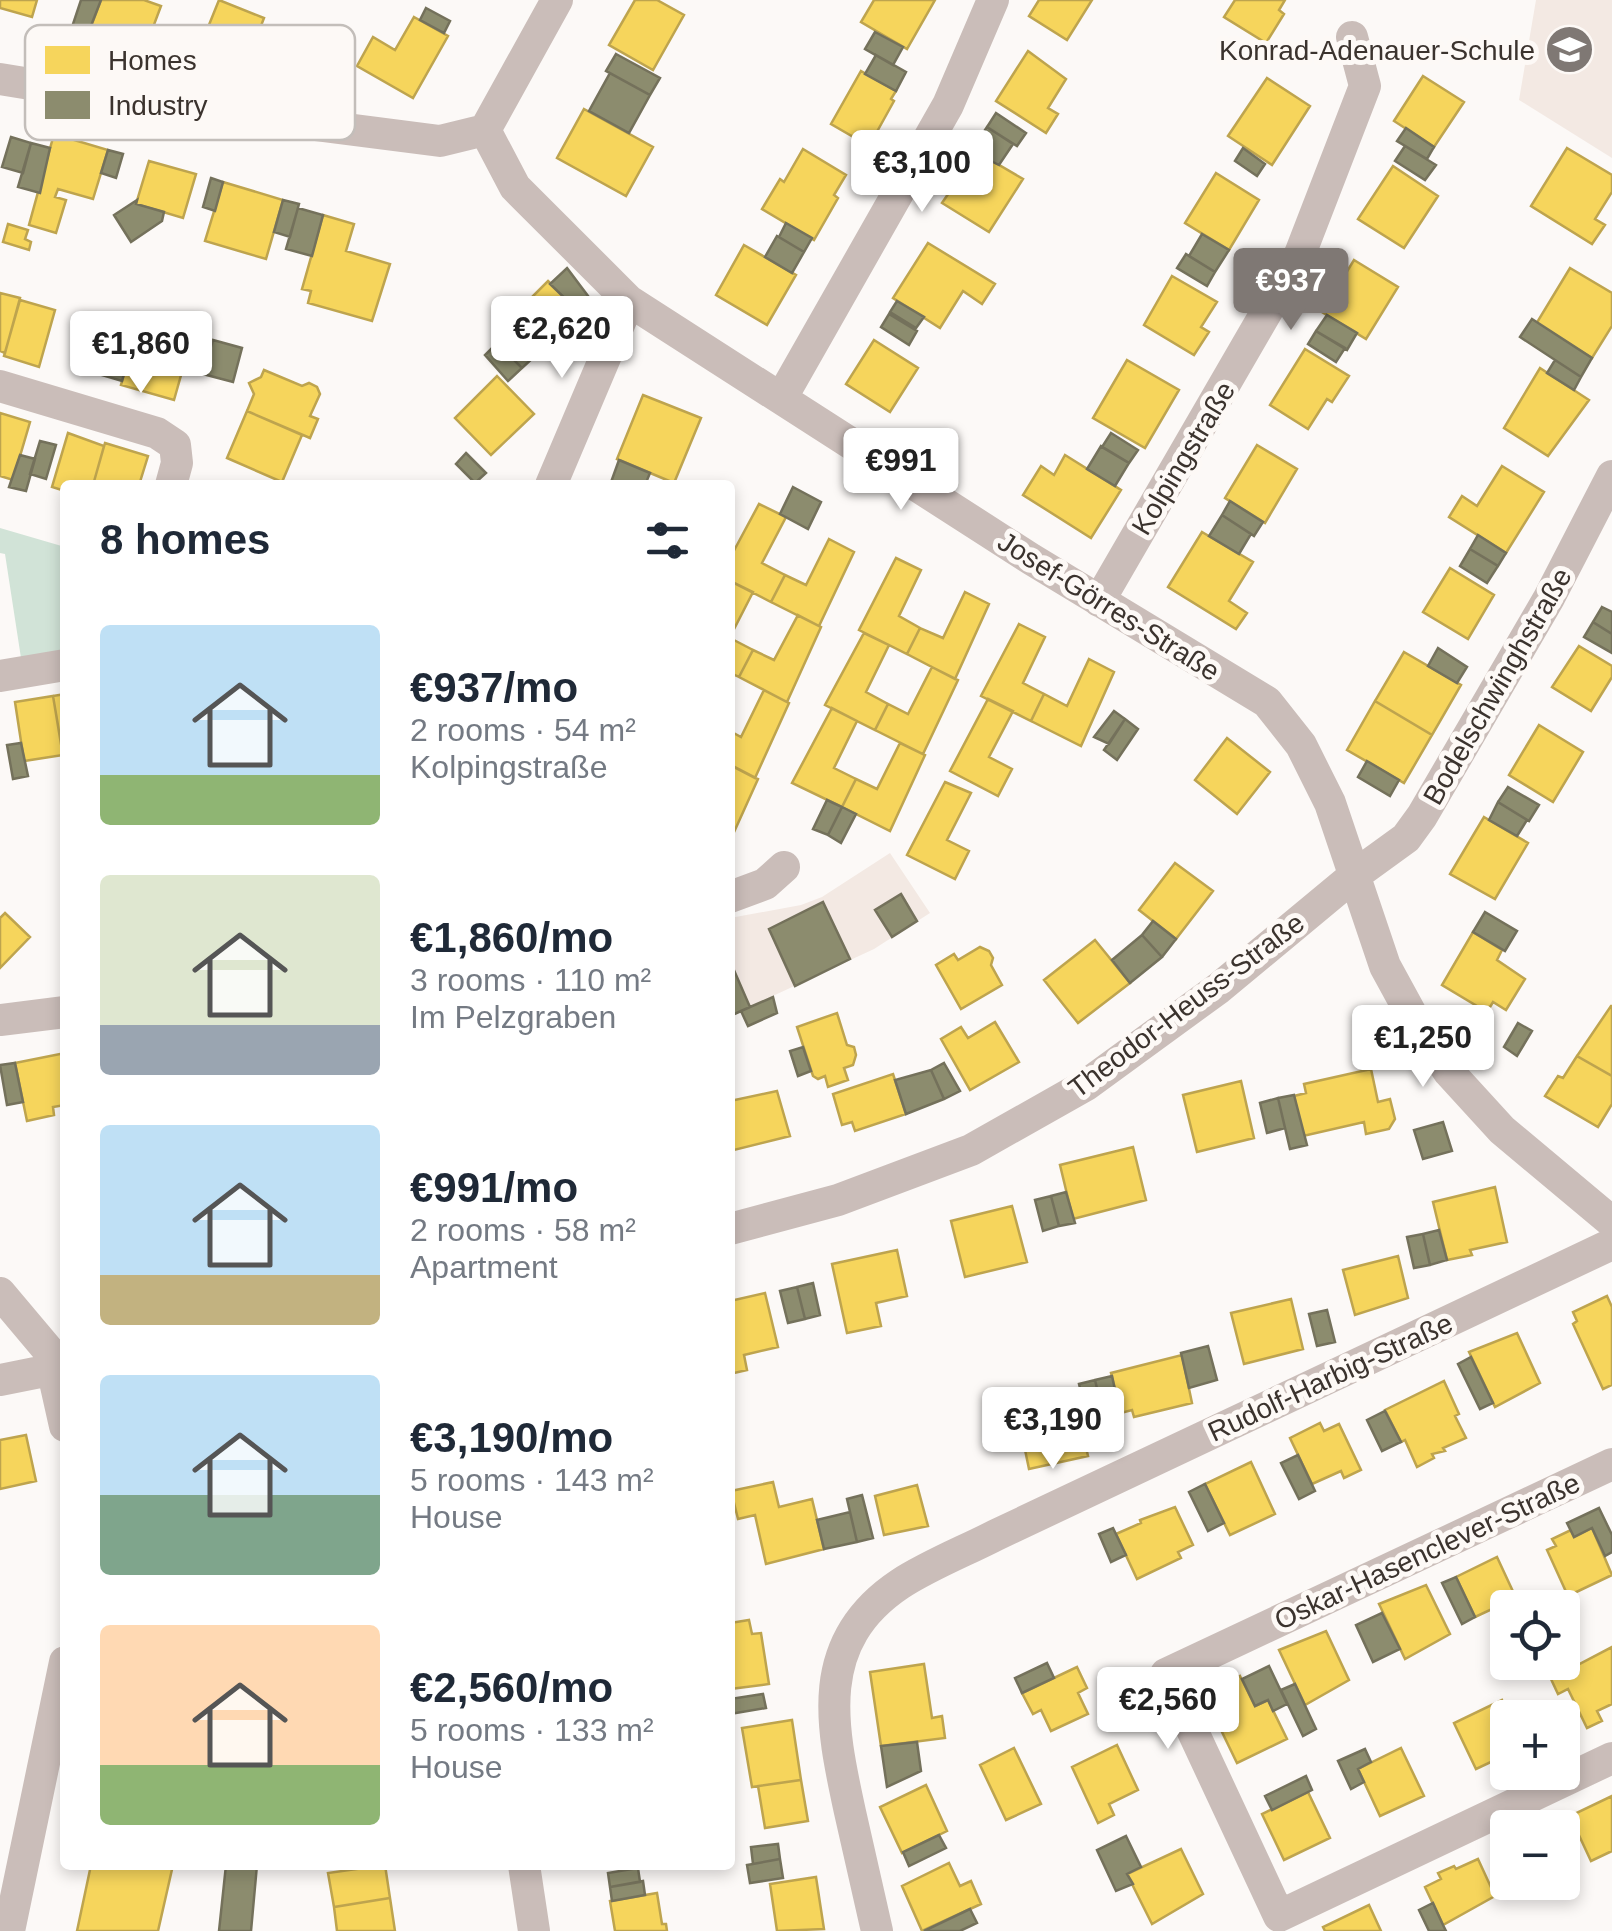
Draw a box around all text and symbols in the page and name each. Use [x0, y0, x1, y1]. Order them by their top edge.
school or university icon: Konrad-Adenauer-Schule [1544, 24, 1596, 76]
legend [25, 25, 355, 140]
place label: Konrad-Adenauer-Schule [1219, 35, 1535, 66]
text: Homes [108, 45, 197, 76]
text: Industry [108, 90, 208, 121]
pin: €3,100 [841, 130, 1003, 215]
text: €3,100 [873, 144, 971, 180]
pin: €937 [1232, 248, 1350, 333]
text: €937 [1255, 262, 1327, 298]
pin: €2,620 [481, 296, 643, 381]
text: €2,620 [513, 310, 611, 346]
pin: €1,860 [60, 311, 222, 396]
text: €1,860 [92, 325, 190, 361]
street label: Kolpingstraße [1126, 376, 1241, 540]
pin: €991 [842, 428, 960, 513]
text: €991 [865, 442, 937, 478]
icon: filters [640, 513, 695, 568]
text: 8 homes [100, 516, 270, 563]
street label: Josef-Görres-Straße [992, 526, 1225, 687]
street label: Bodelschwinghstraße [1417, 563, 1578, 810]
text: €937/mo [410, 664, 578, 711]
icon: home [180, 665, 300, 785]
text: 2 rooms · 54 m² [410, 712, 636, 748]
text: Kolpingstraße [410, 749, 607, 785]
street label: Theodor-Heuss-Straße [1063, 907, 1310, 1104]
text: €1,860/mo [410, 914, 613, 961]
icon: home [180, 915, 300, 1035]
text: 3 rooms · 110 m² [410, 962, 651, 998]
text: Im Pelzgraben [410, 999, 616, 1035]
pin: €1,250 [1342, 1005, 1504, 1090]
text: €1,250 [1374, 1019, 1472, 1055]
text: €991/mo [410, 1164, 578, 1211]
icon: home [180, 1165, 300, 1285]
text: 2 rooms · 58 m² [410, 1212, 636, 1248]
text: Apartment [410, 1249, 558, 1285]
street label: Rudolf-Harbig-Straße [1203, 1307, 1457, 1448]
pin: €3,190 [972, 1387, 1134, 1472]
text: €3,190 [1004, 1401, 1102, 1437]
text: €3,190/mo [410, 1414, 613, 1461]
icon: home [180, 1415, 300, 1535]
text: 5 rooms · 143 m² [410, 1462, 654, 1498]
street label: Oskar-Hasenclever-Straße [1270, 1467, 1585, 1636]
text: House [410, 1499, 503, 1535]
map controls [1490, 1590, 1580, 1900]
button: locate [1490, 1590, 1580, 1680]
text: €2,560/mo [410, 1664, 613, 1711]
icon: home [180, 1665, 300, 1785]
pin: €2,560 [1087, 1667, 1249, 1752]
text: €2,560 [1119, 1681, 1217, 1717]
button: + [1490, 1700, 1580, 1790]
text: 5 rooms · 133 m² [410, 1712, 654, 1748]
text: House [410, 1749, 503, 1785]
button: − [1490, 1810, 1580, 1900]

